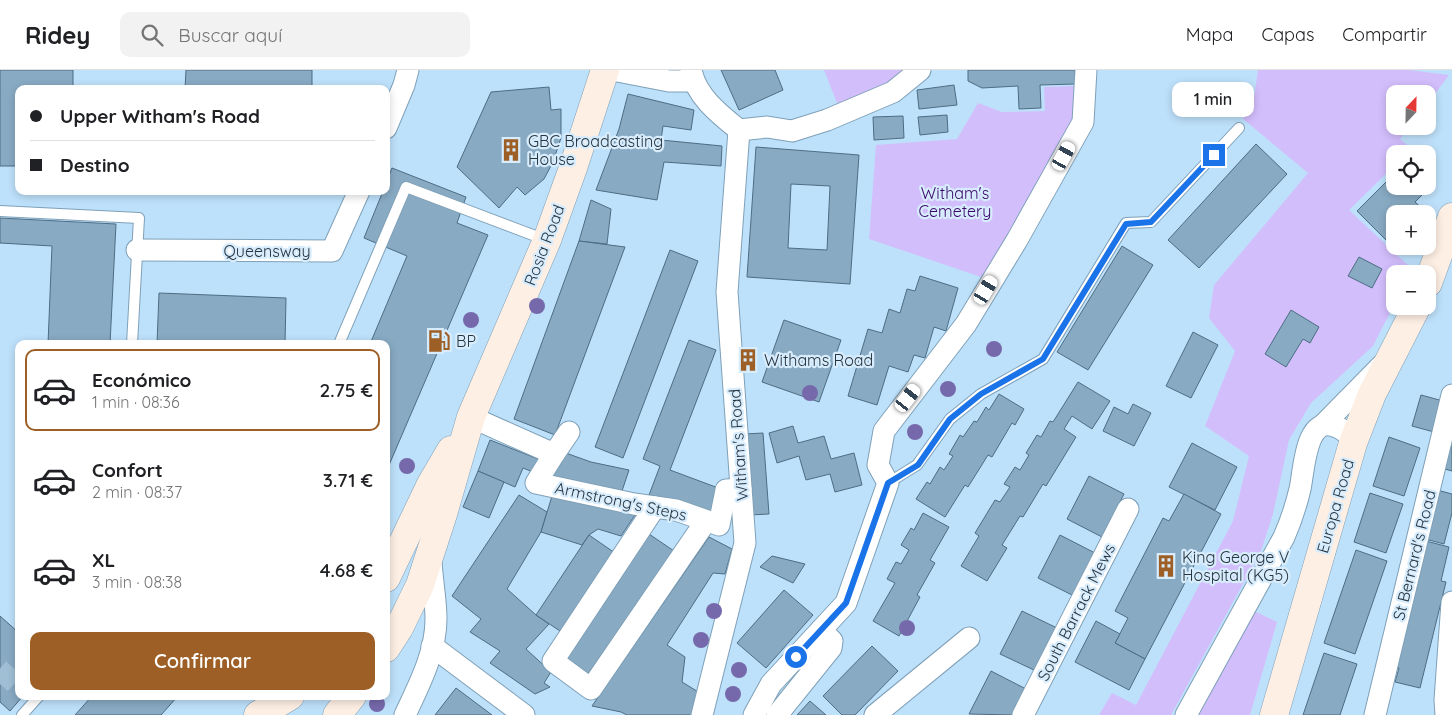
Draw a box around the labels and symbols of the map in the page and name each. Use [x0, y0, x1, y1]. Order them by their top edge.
callout: 1 min [1173, 82, 1255, 118]
north arrow [1386, 85, 1436, 135]
place label: GBC Broadcasting House [528, 131, 663, 169]
building icon: GBC Broadcasting House [498, 137, 524, 163]
car [1050, 139, 1077, 173]
route end [1203, 144, 1225, 166]
park label: Witham's Cemetery [919, 183, 991, 221]
street label: Rosia Road [519, 202, 569, 288]
street label: Queensway [223, 241, 311, 261]
car [971, 273, 1000, 307]
fuel station icon: BP [426, 328, 452, 354]
place label: BP [456, 331, 476, 351]
building icon: Withams Road [735, 347, 761, 373]
place label: Withams Road [764, 350, 873, 370]
car [892, 382, 923, 414]
street label: Witham's Road [724, 388, 752, 502]
street label: Europa Road [1312, 457, 1358, 555]
street label: Armstrong's Steps [553, 477, 689, 525]
street label: St Bernard's Road [1388, 488, 1440, 622]
street label: South Barrack Mews [1033, 540, 1119, 684]
place label: King George V Hospital (KG5) [1182, 547, 1290, 585]
building icon: King George V Hospital (KG5) [1153, 553, 1179, 579]
route start [785, 646, 807, 668]

